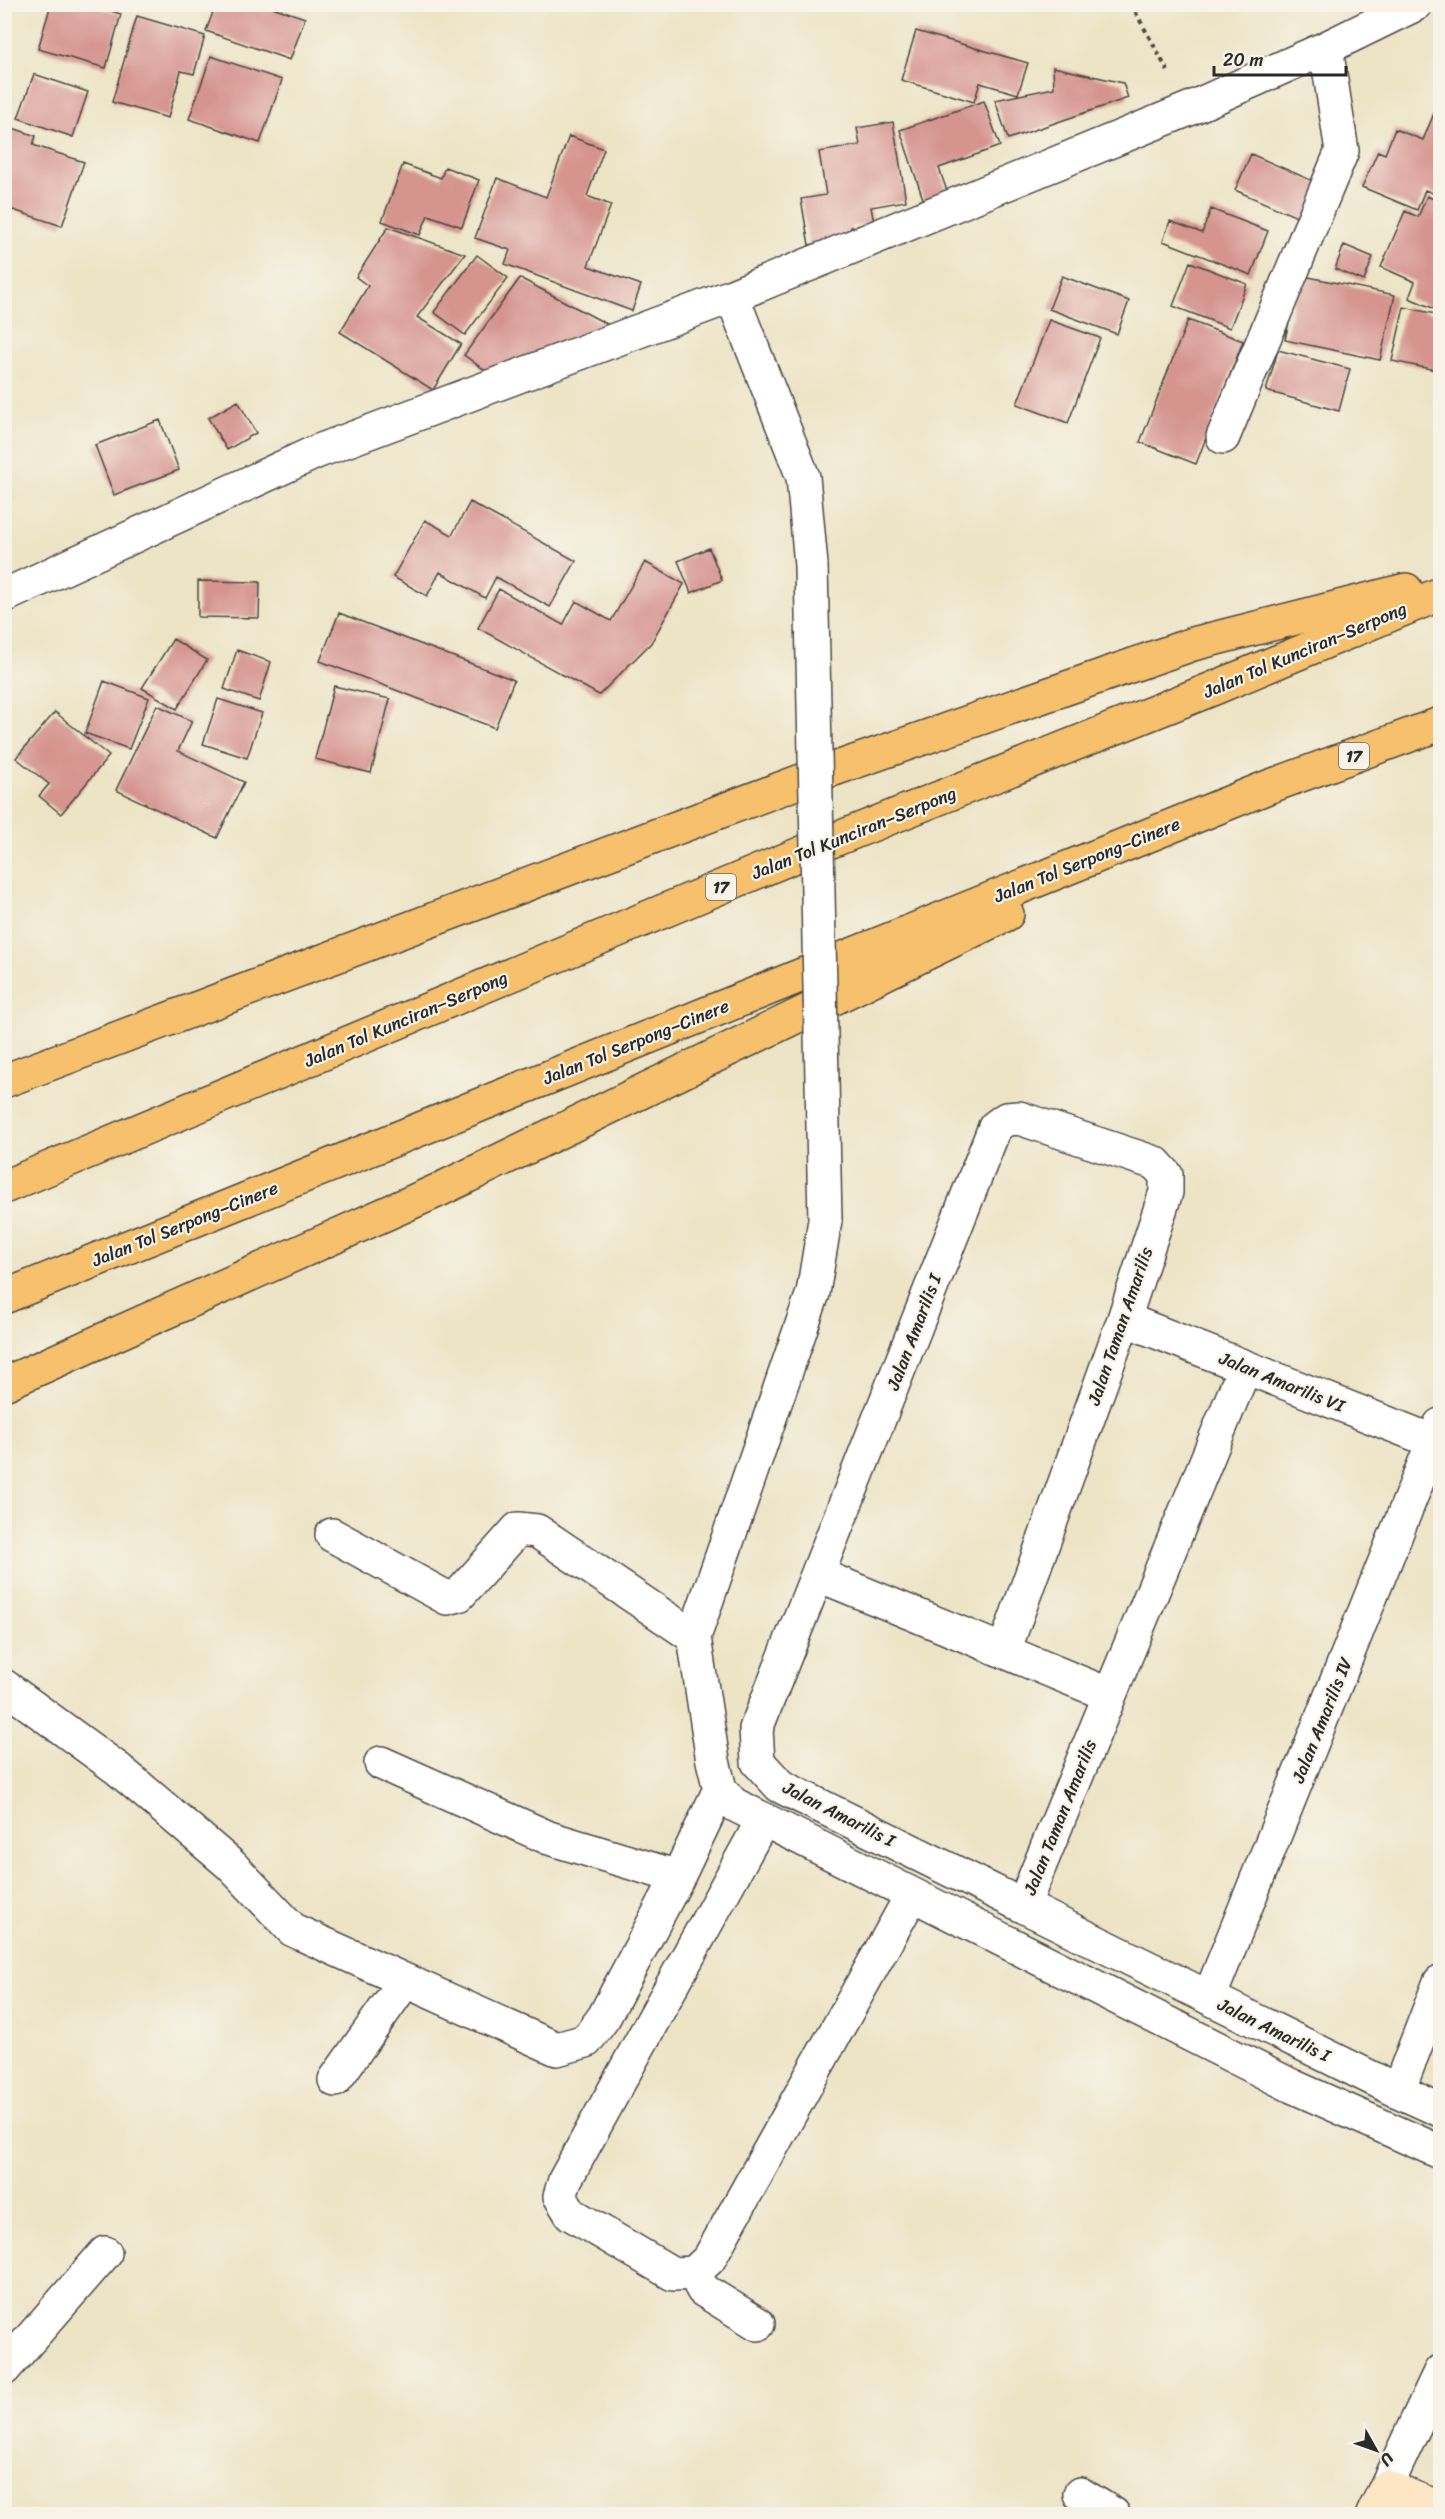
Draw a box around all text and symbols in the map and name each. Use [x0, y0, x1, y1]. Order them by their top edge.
scale bar [1214, 39, 1346, 77]
text: 20 m [1223, 44, 1263, 76]
street label: Jalan Tol Kunciran–Serpong [1197, 593, 1412, 708]
road number: 17 [1339, 743, 1369, 769]
street label: Jalan Tol Kunciran–Serpong [746, 777, 961, 889]
street label: Jalan Tol Serpong–Cinere [988, 808, 1185, 912]
road number: 17 [706, 874, 736, 900]
street label: Jalan Tol Kunciran–Serpong [298, 962, 513, 1077]
street label: Jalan Tol Serpong–Cinere [537, 990, 734, 1094]
street label: Jalan Tol Serpong–Cinere [86, 1172, 283, 1276]
street label: Jalan Taman Amarilis [1078, 1242, 1162, 1410]
street label: Jalan Amarilis I [877, 1267, 952, 1396]
street label: Jalan Amarilis VI [1213, 1342, 1351, 1422]
street label: Jalan Amarilis IV [1282, 1652, 1362, 1789]
street label: Jalan Taman Amarilis [1014, 1734, 1106, 1901]
street label: Jalan Amarilis I [776, 1772, 902, 1857]
street label: Jalan Amarilis I [1211, 1988, 1338, 2072]
north arrow [1346, 2420, 1406, 2480]
text: U [1372, 2446, 1402, 2474]

